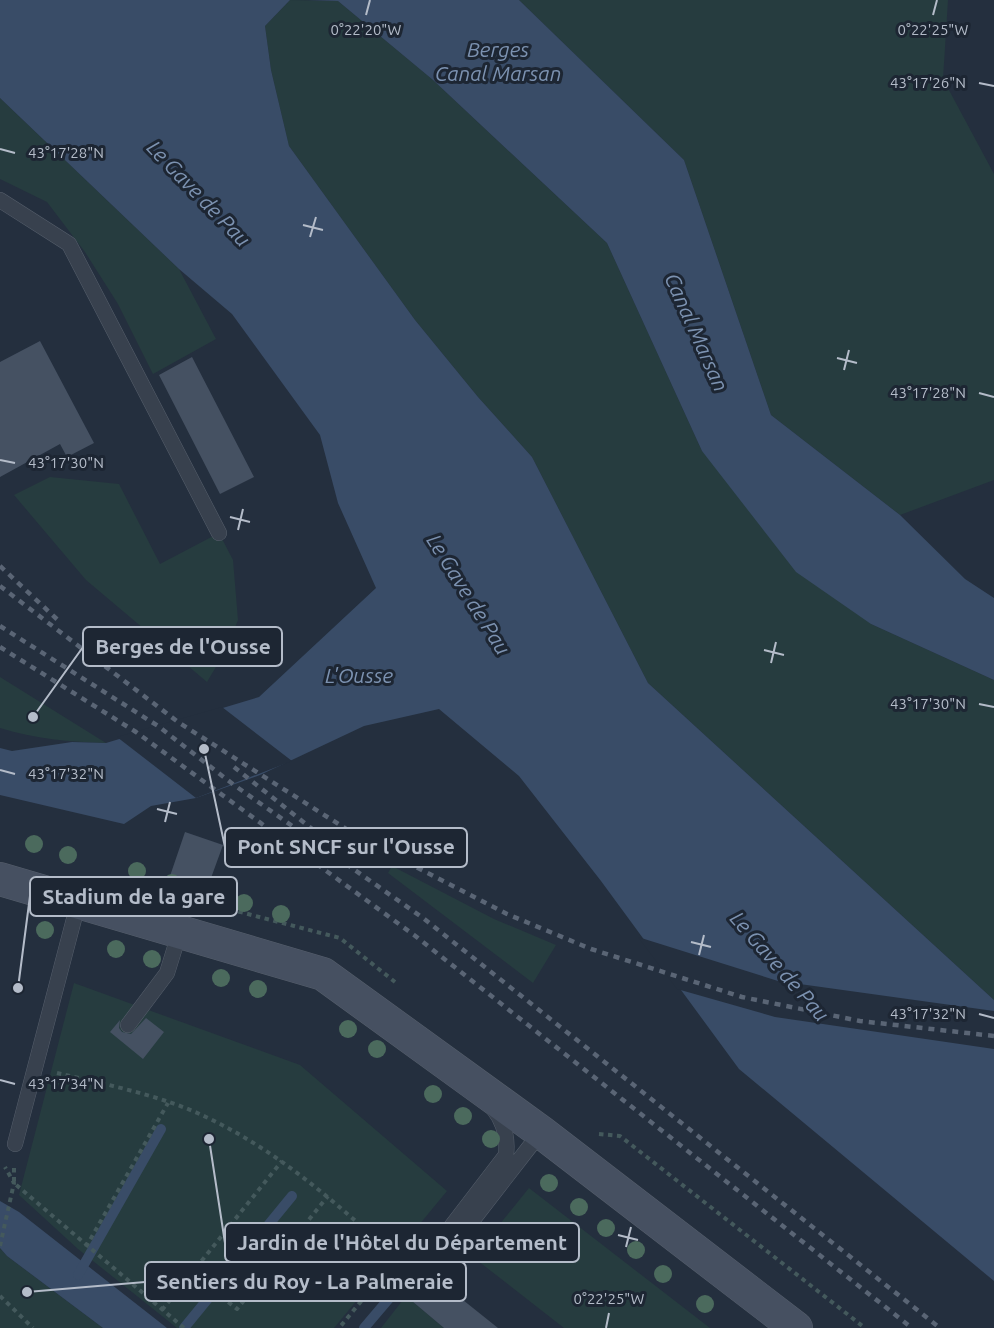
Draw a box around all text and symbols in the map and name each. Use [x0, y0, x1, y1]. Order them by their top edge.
text: 0°22'20"W [331, 21, 402, 38]
text: 0°22'25"W [898, 21, 969, 38]
water label: Berges Canal Marsan [435, 37, 561, 85]
text: 43°17'26"N [890, 74, 966, 91]
water label: Le Gave de Pau [143, 135, 255, 251]
text: 43°17'28"N [28, 144, 104, 161]
water label: Canal Marsan [660, 269, 734, 395]
text: 43°17'28"N [890, 384, 966, 401]
text: 43°17'30"N [28, 454, 104, 471]
water label: Le Gave de Pau [422, 529, 516, 659]
callout: Berges de l'Ousse [83, 627, 282, 666]
text: Berges de l'Ousse [95, 634, 271, 658]
water label: L'Ousse [325, 663, 394, 687]
text: 43°17'30"N [890, 695, 966, 712]
text: 43°17'32"N [28, 765, 104, 782]
callout: Pont SNCF sur l'Ousse [225, 828, 467, 867]
text: Pont SNCF sur l'Ousse [237, 834, 455, 858]
callout: Stadium de la gare [30, 877, 237, 916]
text: Stadium de la gare [43, 884, 225, 908]
water label: Le Gave de Pau [726, 906, 834, 1026]
text: 43°17'32"N [890, 1005, 966, 1022]
text: 43°17'34"N [28, 1075, 104, 1092]
callout: Jardin de l'Hôtel du Département [225, 1223, 579, 1262]
text: Jardin de l'Hôtel du Département [237, 1230, 567, 1254]
callout: Sentiers du Roy - La Palmeraie [145, 1262, 466, 1301]
text: Sentiers du Roy - La Palmeraie [156, 1269, 454, 1293]
text: 0°22'25"W [574, 1290, 645, 1307]

